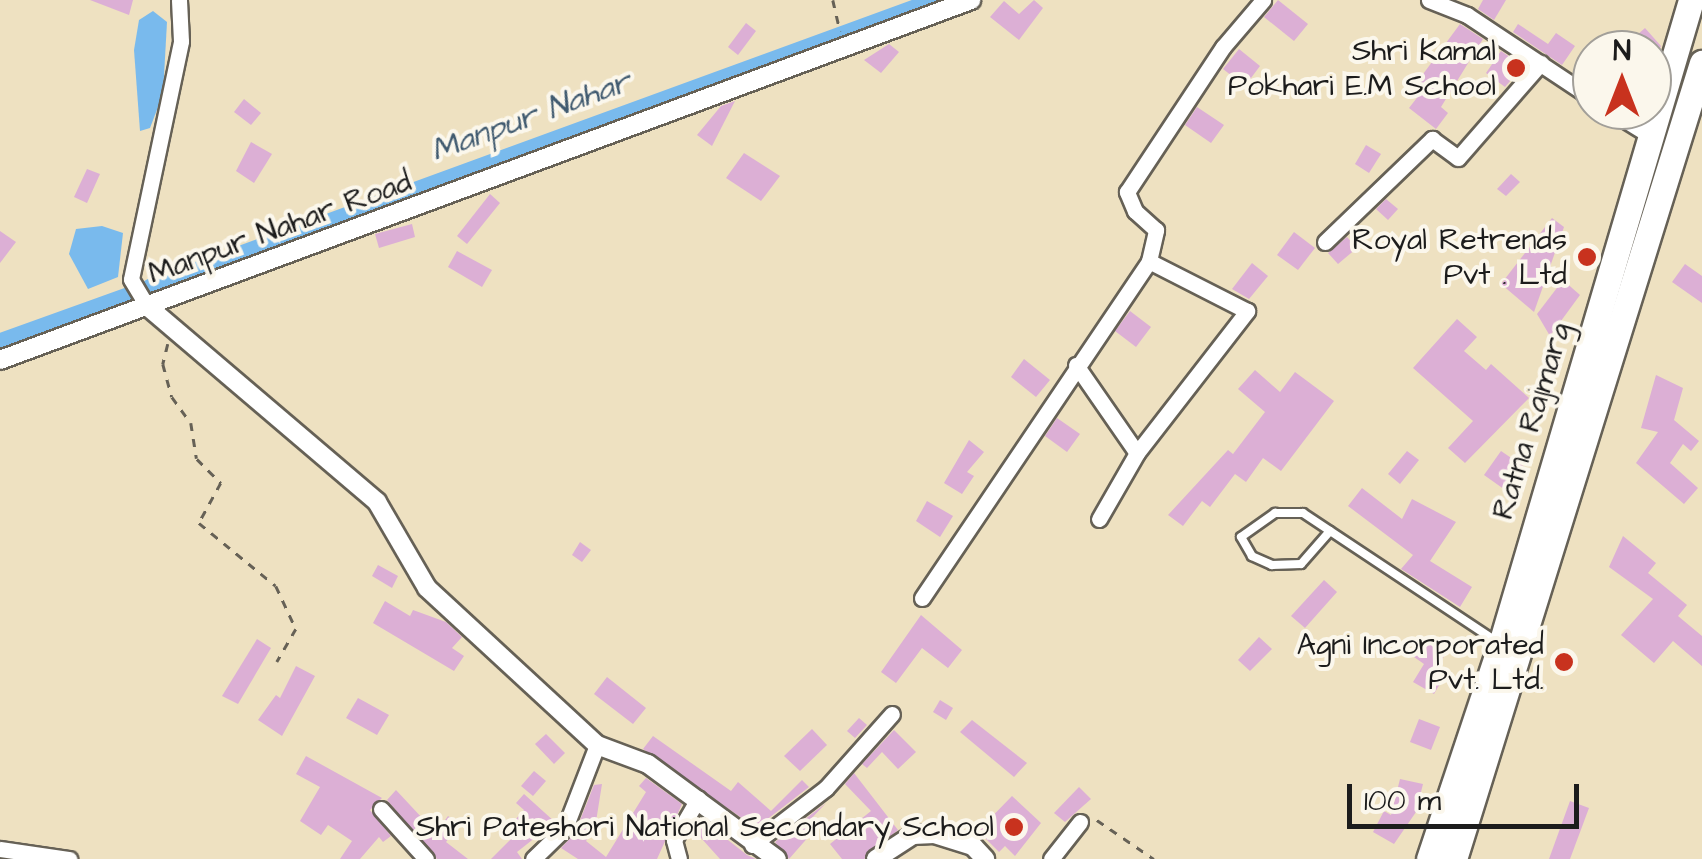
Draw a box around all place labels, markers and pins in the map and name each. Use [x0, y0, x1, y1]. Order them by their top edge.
place label: Shri Kamal Pokhari E.M School [1228, 33, 1496, 104]
marker: Shri Kamal Pokhari E.M School [1505, 57, 1527, 79]
place label: Royal Retrends Pvt . Ltd [1352, 222, 1567, 292]
marker: Royal Retrends Pvt . Ltd [1576, 246, 1598, 268]
place label: Agni Incorporated Pvt. Ltd. [1297, 627, 1544, 698]
marker: Agni Incorporated Pvt. Ltd. [1553, 651, 1575, 673]
place label: Shri Pateshori National Secondary School [416, 809, 994, 845]
marker: Shri Pateshori National Secondary School [1003, 816, 1025, 838]

